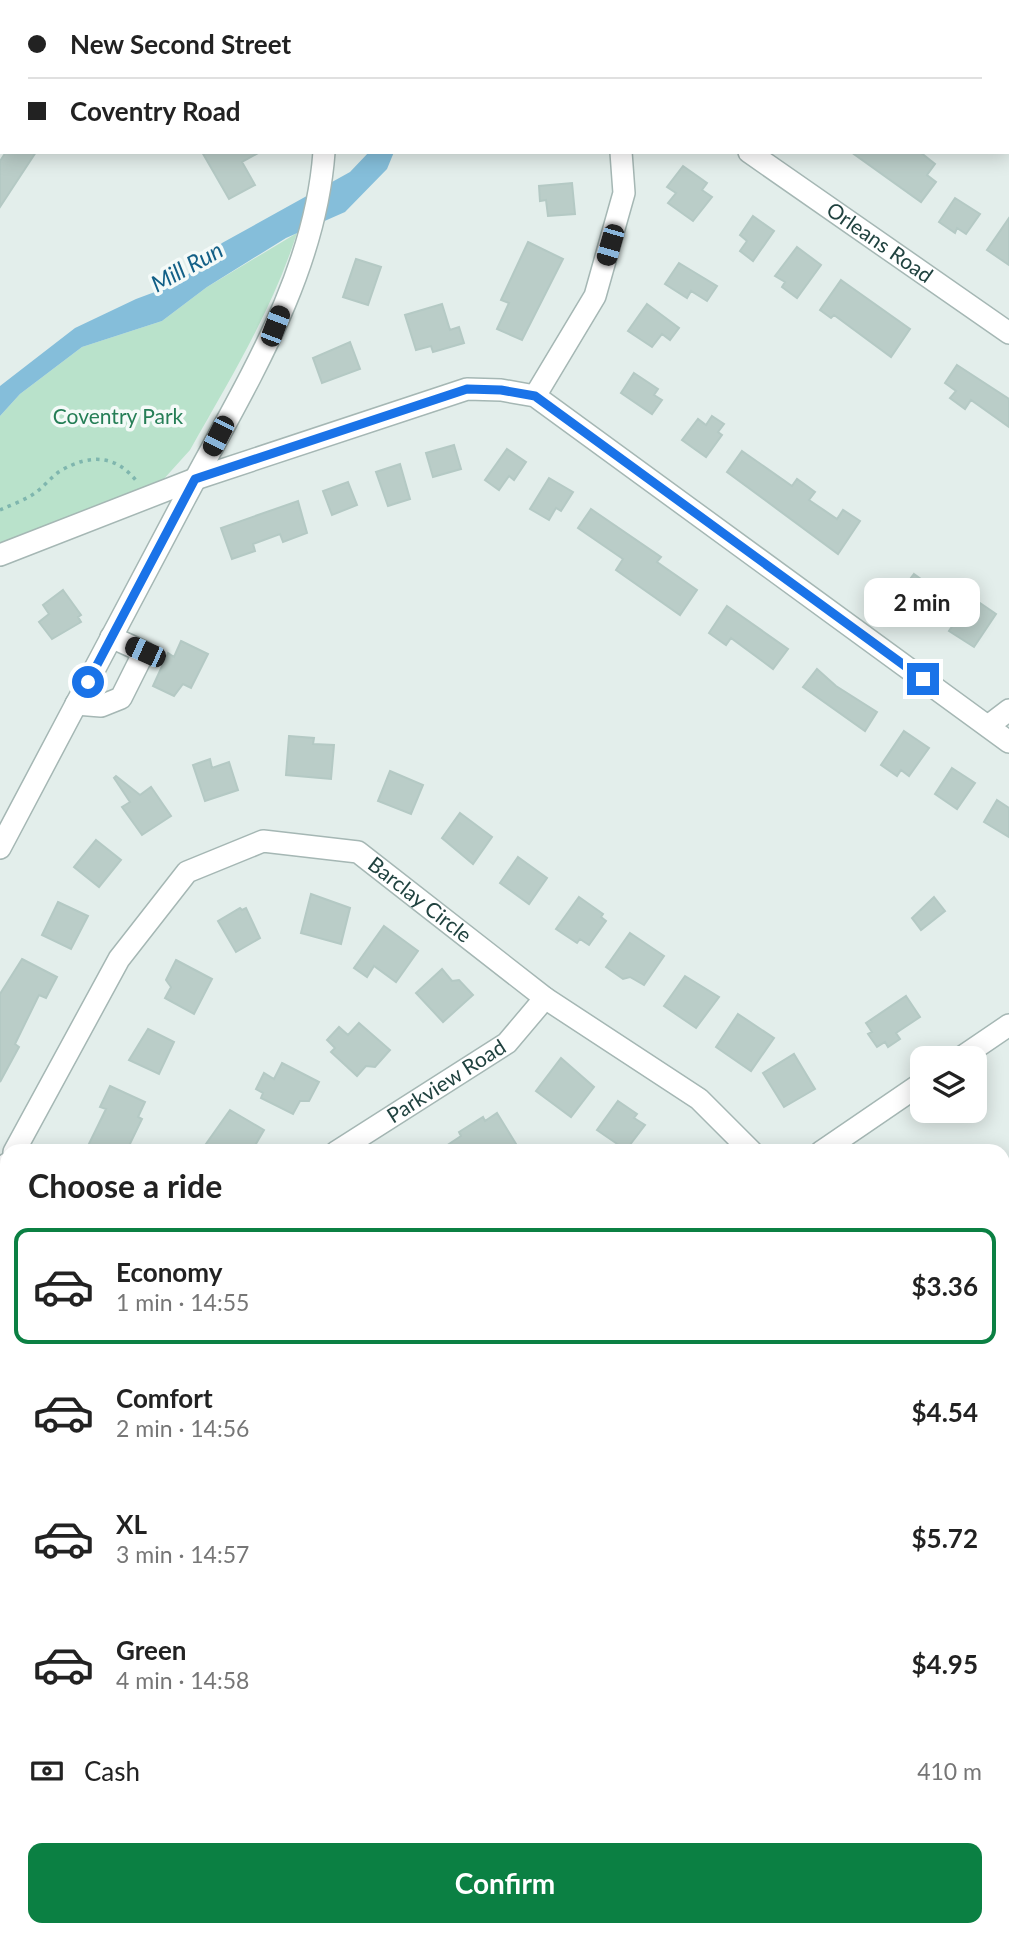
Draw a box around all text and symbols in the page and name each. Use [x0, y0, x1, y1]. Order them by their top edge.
text: New Second Street [70, 28, 291, 60]
text: Coventry Road [70, 95, 241, 127]
street label: Orleans Road [822, 196, 938, 287]
car [595, 222, 626, 268]
water label: Mill Run [146, 235, 227, 297]
car [258, 303, 293, 349]
park label: Coventry Park [53, 403, 184, 428]
car [200, 413, 237, 459]
callout: 2 min [865, 578, 981, 626]
text: 2 min [893, 588, 951, 616]
car [122, 634, 169, 670]
route end [907, 663, 939, 695]
route start [72, 666, 104, 698]
street label: Barclay Circle [364, 851, 477, 947]
street label: Parkview Road [382, 1033, 510, 1127]
map controls [910, 1046, 987, 1123]
button: layers [910, 1046, 987, 1123]
text: Choose a ride [28, 1166, 222, 1205]
icon: car [32, 1255, 95, 1318]
text: Economy [116, 1256, 222, 1288]
text: $3.36 [912, 1270, 978, 1302]
text: 1 min · 14:55 [116, 1288, 249, 1316]
icon: car [32, 1381, 95, 1444]
text: Comfort [116, 1382, 213, 1414]
text: $4.54 [912, 1396, 978, 1428]
text: 2 min · 14:56 [116, 1414, 249, 1442]
icon: car [32, 1507, 95, 1570]
text: XL [116, 1508, 147, 1540]
text: $5.72 [912, 1522, 978, 1554]
text: 3 min · 14:57 [116, 1540, 249, 1568]
icon: car [32, 1633, 95, 1696]
text: Green [116, 1634, 186, 1666]
text: $4.95 [912, 1648, 978, 1680]
text: 4 min · 14:58 [116, 1666, 249, 1694]
icon: cash [28, 1752, 66, 1790]
text: Cash [84, 1755, 140, 1787]
text: 410 m [917, 1757, 982, 1785]
button: Confirm [28, 1843, 982, 1923]

